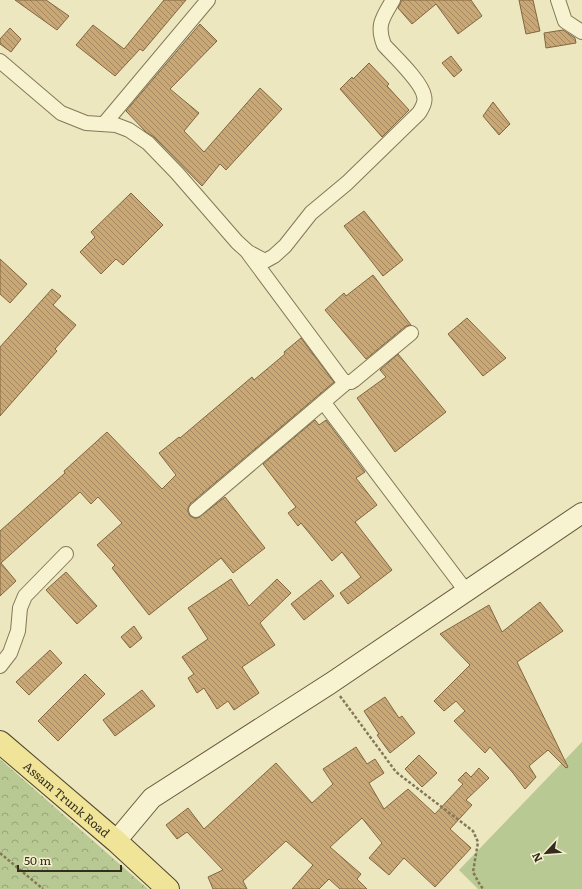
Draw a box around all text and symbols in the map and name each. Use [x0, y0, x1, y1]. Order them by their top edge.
street label: Assam Trunk Road [20, 757, 115, 842]
north arrow [526, 833, 566, 873]
scale bar [18, 847, 121, 873]
text: N [527, 850, 545, 865]
text: 50 m [24, 851, 51, 869]

